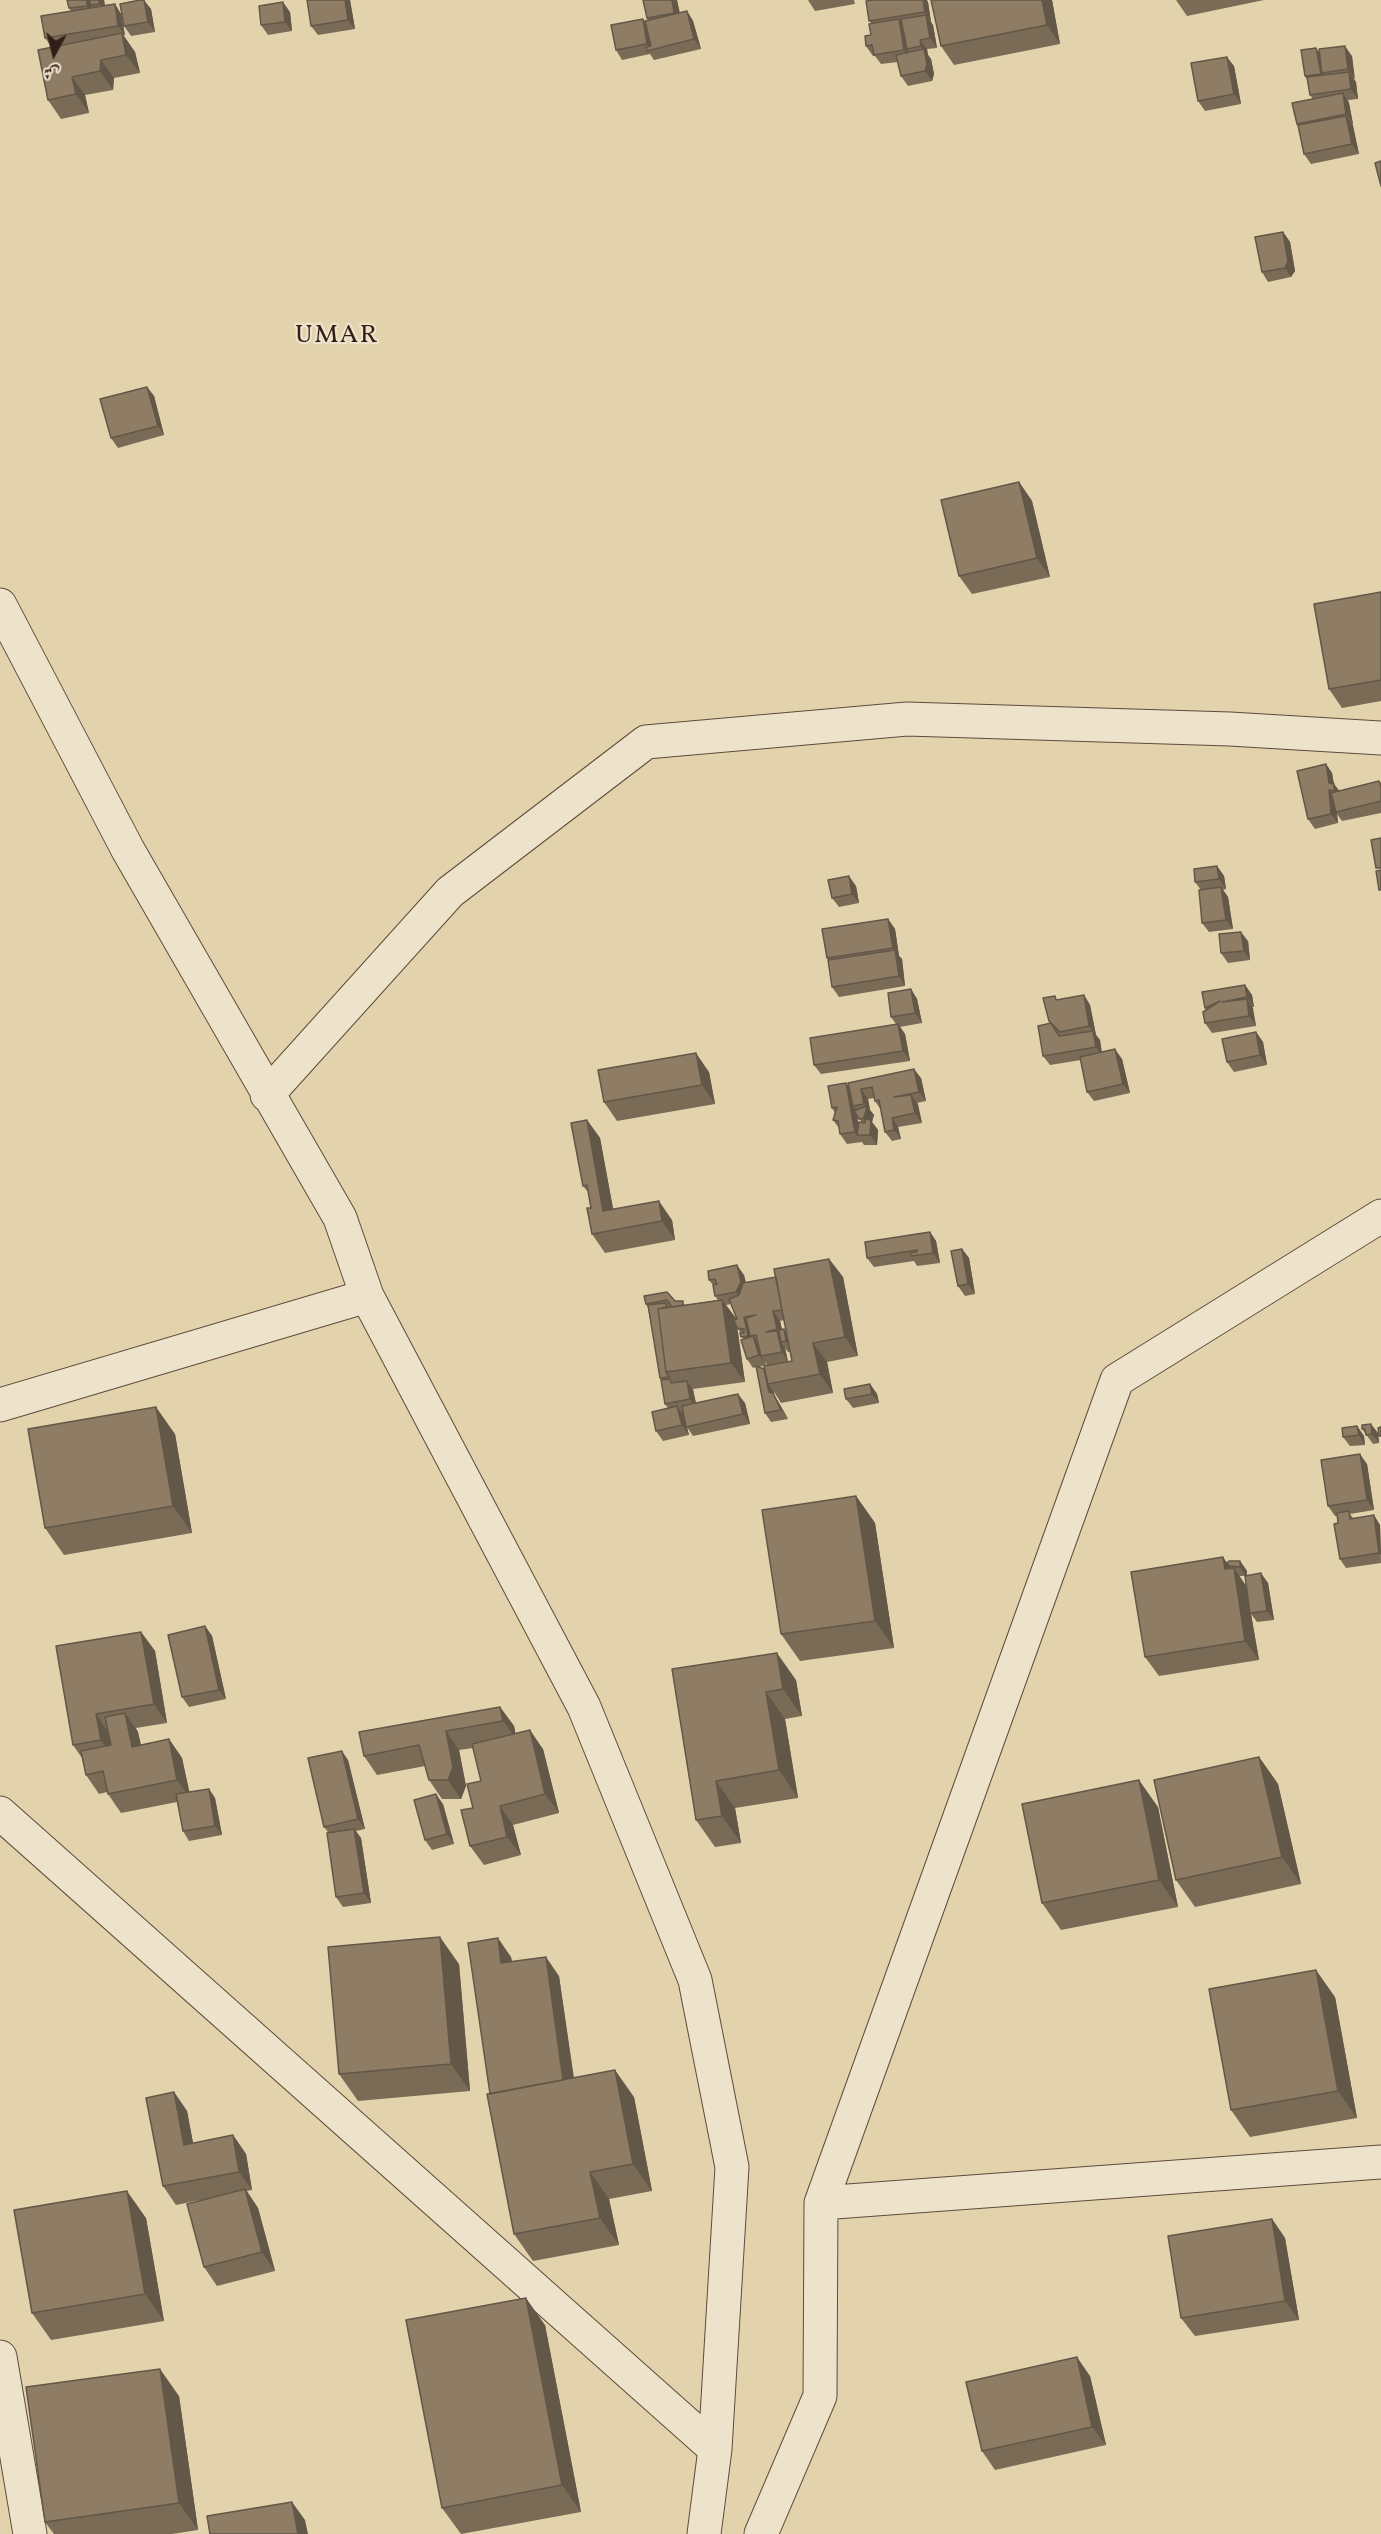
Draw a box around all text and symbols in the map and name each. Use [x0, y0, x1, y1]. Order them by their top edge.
north arrow [24, 24, 84, 84]
text: ش [43, 60, 61, 84]
district label: UMAR [295, 321, 379, 353]

